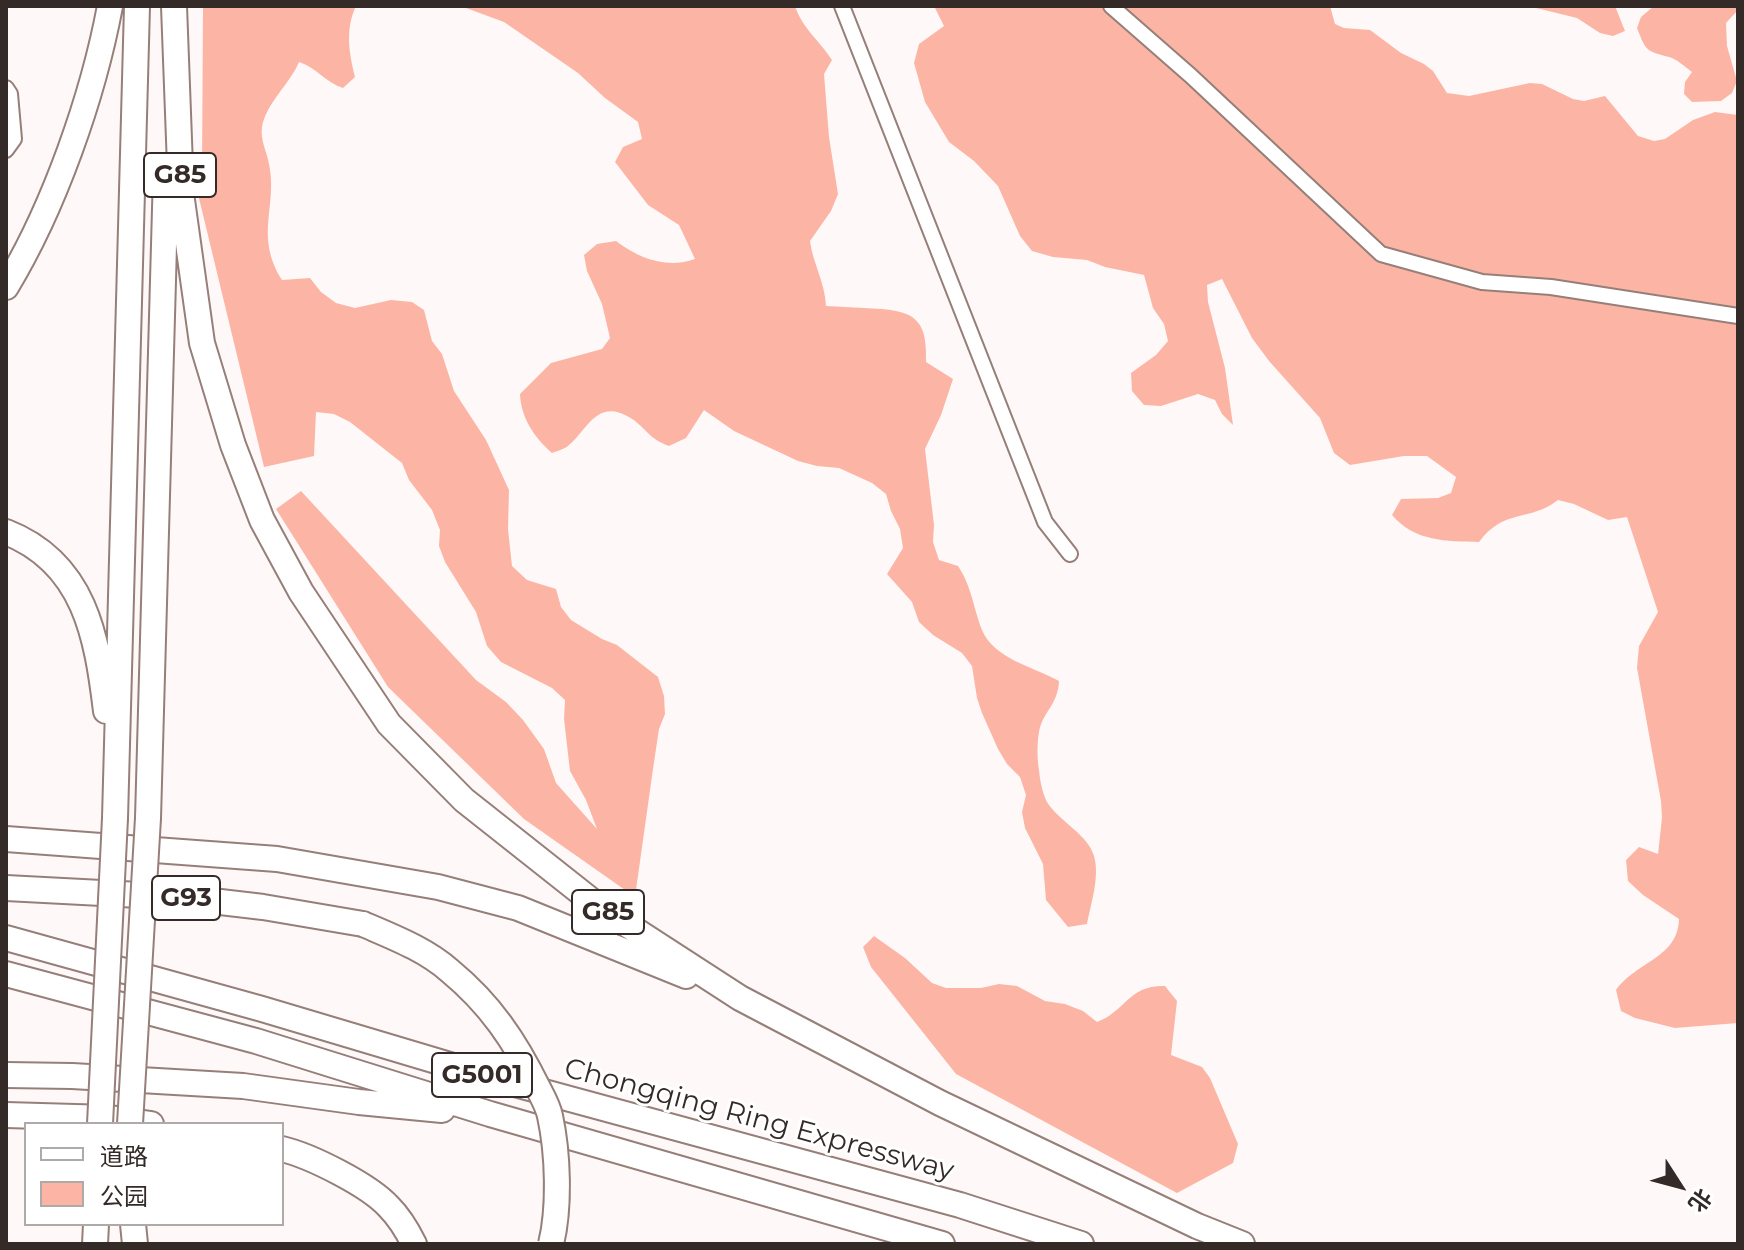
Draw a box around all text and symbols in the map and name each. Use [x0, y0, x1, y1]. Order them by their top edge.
road number: G85 [144, 153, 216, 197]
road number: G93 [152, 876, 220, 920]
road number: G85 [572, 890, 644, 934]
street label: Chongqing Ring Expressway [561, 1052, 957, 1188]
road number: G5001 [432, 1053, 532, 1097]
legend [24, 1122, 284, 1226]
text: 道路 [100, 1142, 148, 1171]
north arrow [1640, 1146, 1720, 1226]
text: 公园 [100, 1182, 148, 1211]
text: 北 [1682, 1184, 1717, 1217]

